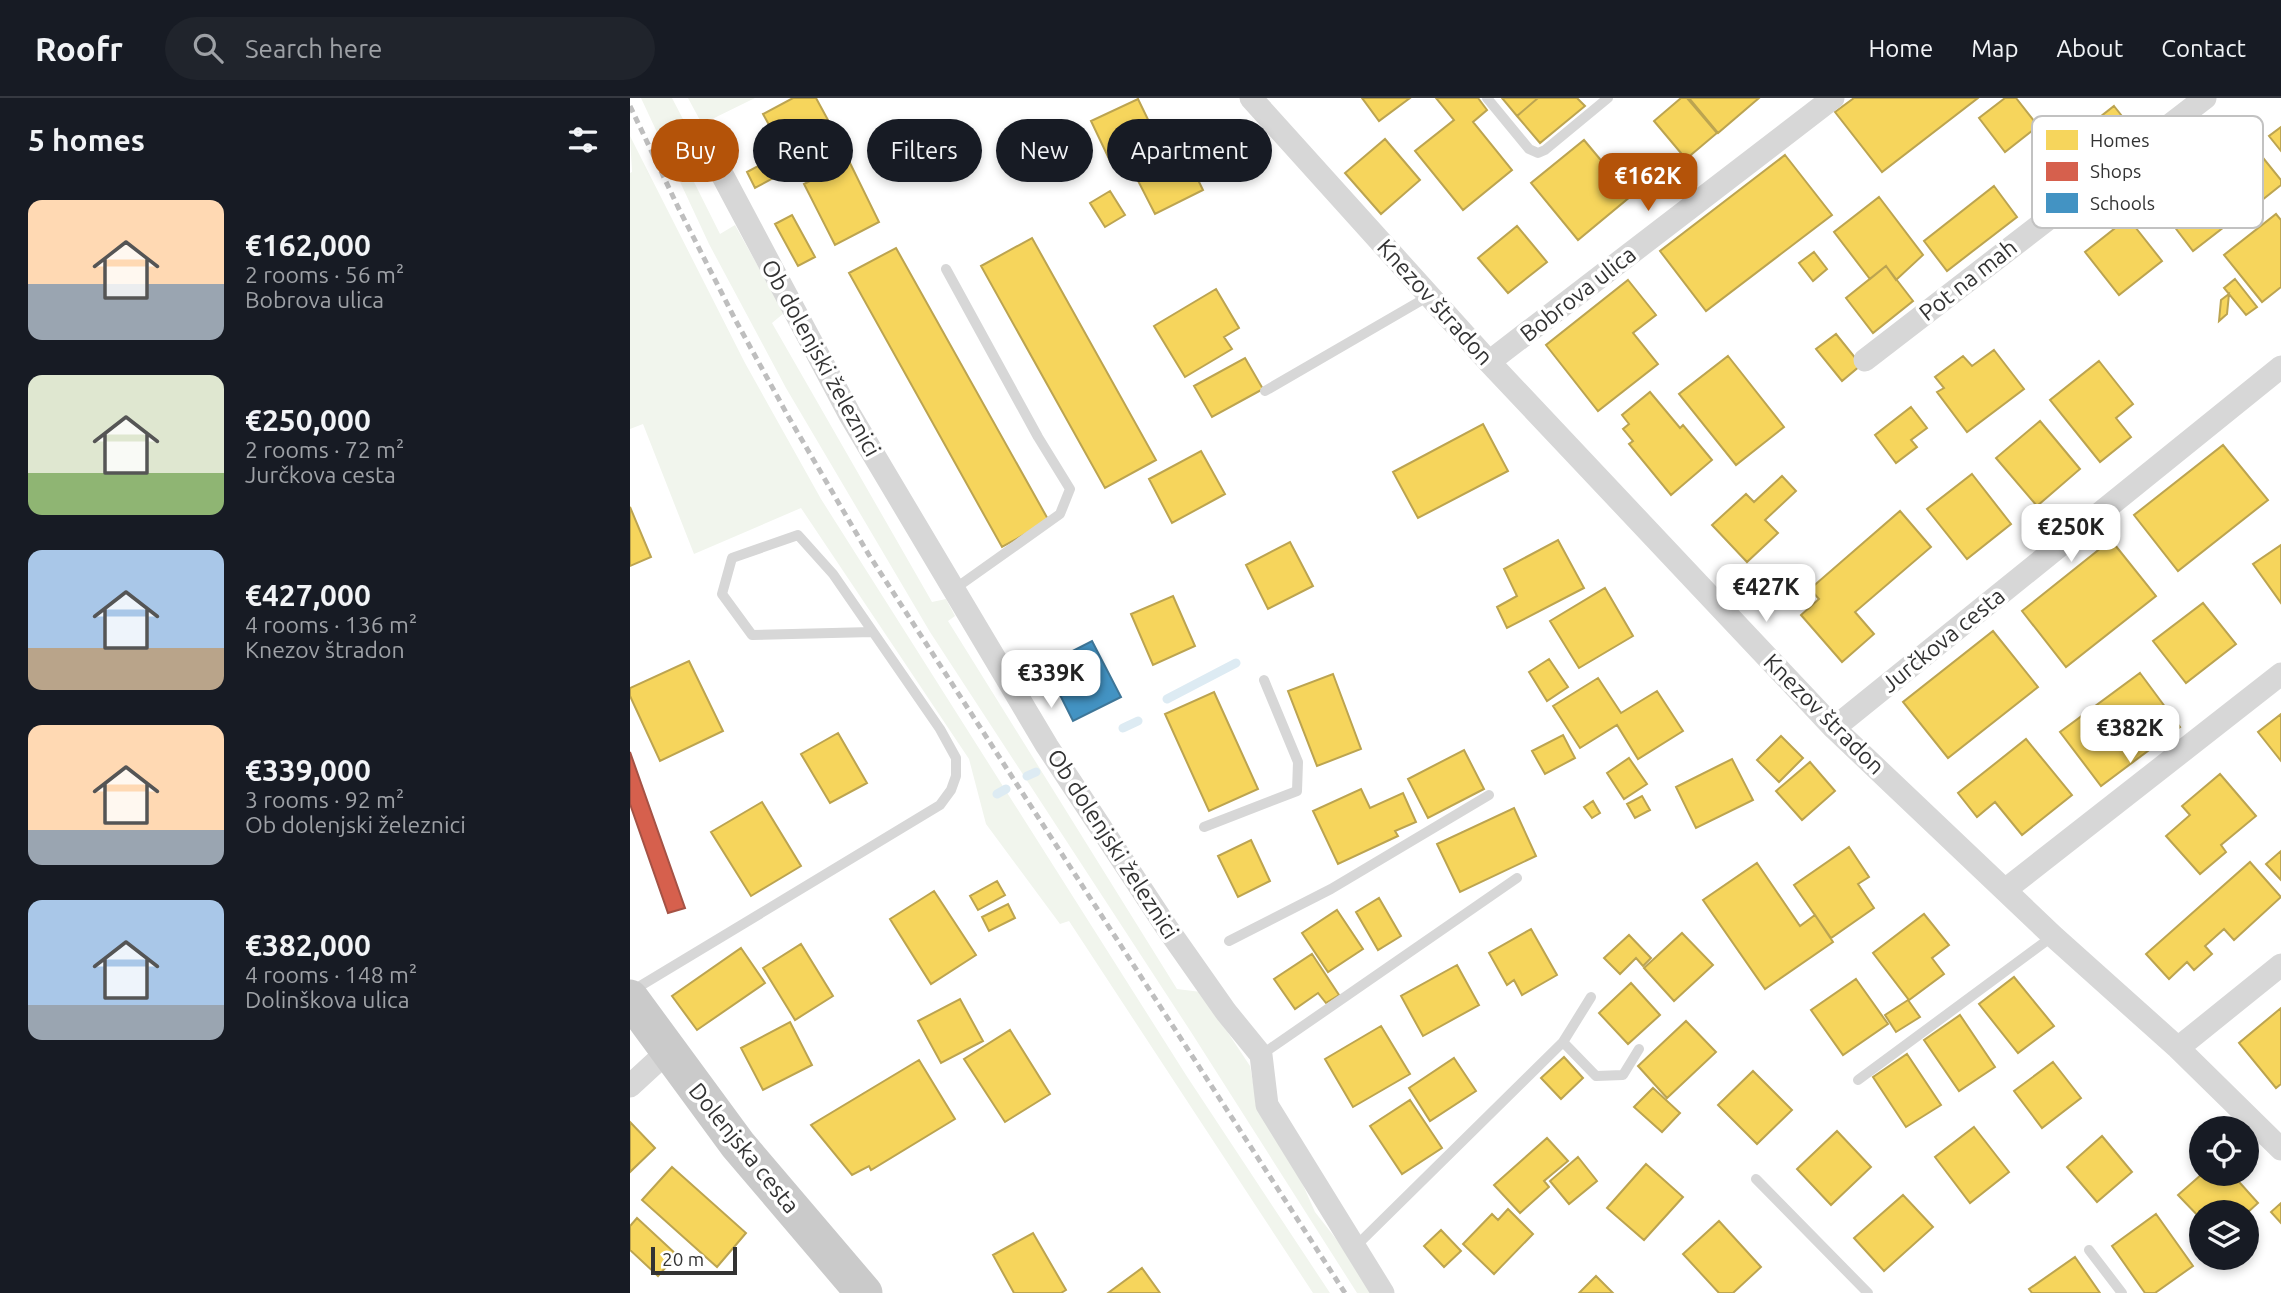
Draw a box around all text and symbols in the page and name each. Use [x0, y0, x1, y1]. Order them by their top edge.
search box [165, 17, 655, 80]
icon: search [189, 29, 227, 67]
text: Roofr [35, 30, 123, 67]
text: Search here [245, 34, 382, 63]
text: Home [1868, 35, 1933, 62]
text: Map [1971, 35, 2018, 62]
text: About [2056, 35, 2123, 62]
text: Contact [2161, 35, 2246, 62]
legend [2032, 116, 2263, 228]
chip: Buy [651, 119, 739, 182]
chip: Rent [753, 119, 853, 182]
chip: Filters [867, 119, 982, 182]
chip: New [996, 119, 1093, 182]
chip: Apartment [1107, 119, 1272, 182]
icon: filters [564, 121, 602, 159]
text: 5 homes [28, 123, 145, 157]
text: Homes [2090, 129, 2150, 151]
pin: €162K [1599, 153, 1697, 213]
text: Shops [2090, 160, 2141, 182]
text: €162K [1614, 163, 1682, 188]
text: Schools [2090, 192, 2155, 214]
icon: home [84, 228, 168, 312]
text: €162,000 [245, 228, 371, 262]
street label: Knezov štradon [1373, 234, 1498, 369]
street label: Pot na mah [1914, 234, 2021, 325]
street label: Bobrova ulica [1515, 241, 1640, 346]
street label: Ob dolenjski železnici [757, 255, 886, 460]
text: 2 rooms · 56 m² [245, 262, 404, 287]
text: Bobrova ulica [245, 287, 384, 312]
icon: home [84, 403, 168, 487]
text: €250,000 [245, 403, 371, 437]
text: 2 rooms · 72 m² [245, 437, 404, 462]
text: Jurčkova cesta [245, 462, 396, 487]
pin: €250K [2022, 504, 2120, 564]
text: €250K [2037, 514, 2105, 539]
pin: €427K [1717, 564, 1815, 624]
text: €427K [1732, 574, 1800, 599]
icon: home [84, 578, 168, 662]
text: €427,000 [245, 578, 371, 612]
street label: Jurčkova cesta [1876, 582, 2009, 697]
text: 4 rooms · 136 m² [245, 612, 417, 637]
text: Knezov štradon [245, 637, 405, 662]
street label: Knezov štradon [1759, 648, 1890, 779]
pin: €339K [1002, 650, 1100, 710]
text: €339K [1017, 660, 1085, 685]
pin: €382K [2081, 706, 2179, 765]
text: €382K [2096, 715, 2164, 740]
street label: Ob dolenjski železnici [1043, 744, 1184, 943]
icon: home [84, 753, 168, 837]
text: €339,000 [245, 753, 371, 787]
text: 3 rooms · 92 m² [245, 787, 404, 812]
text: Ob dolenjski železnici [245, 812, 466, 837]
icon: home [84, 928, 168, 1012]
text: €382,000 [245, 928, 371, 962]
text: 4 rooms · 148 m² [245, 962, 417, 987]
text: Dolinškova ulica [245, 987, 409, 1012]
street label: Dolenjska cesta [684, 1078, 804, 1218]
map controls [2189, 1116, 2259, 1270]
button: locate [2189, 1116, 2259, 1186]
button: layers [2189, 1200, 2259, 1270]
scale bar [651, 1244, 737, 1276]
text: 20 m [662, 1248, 704, 1270]

